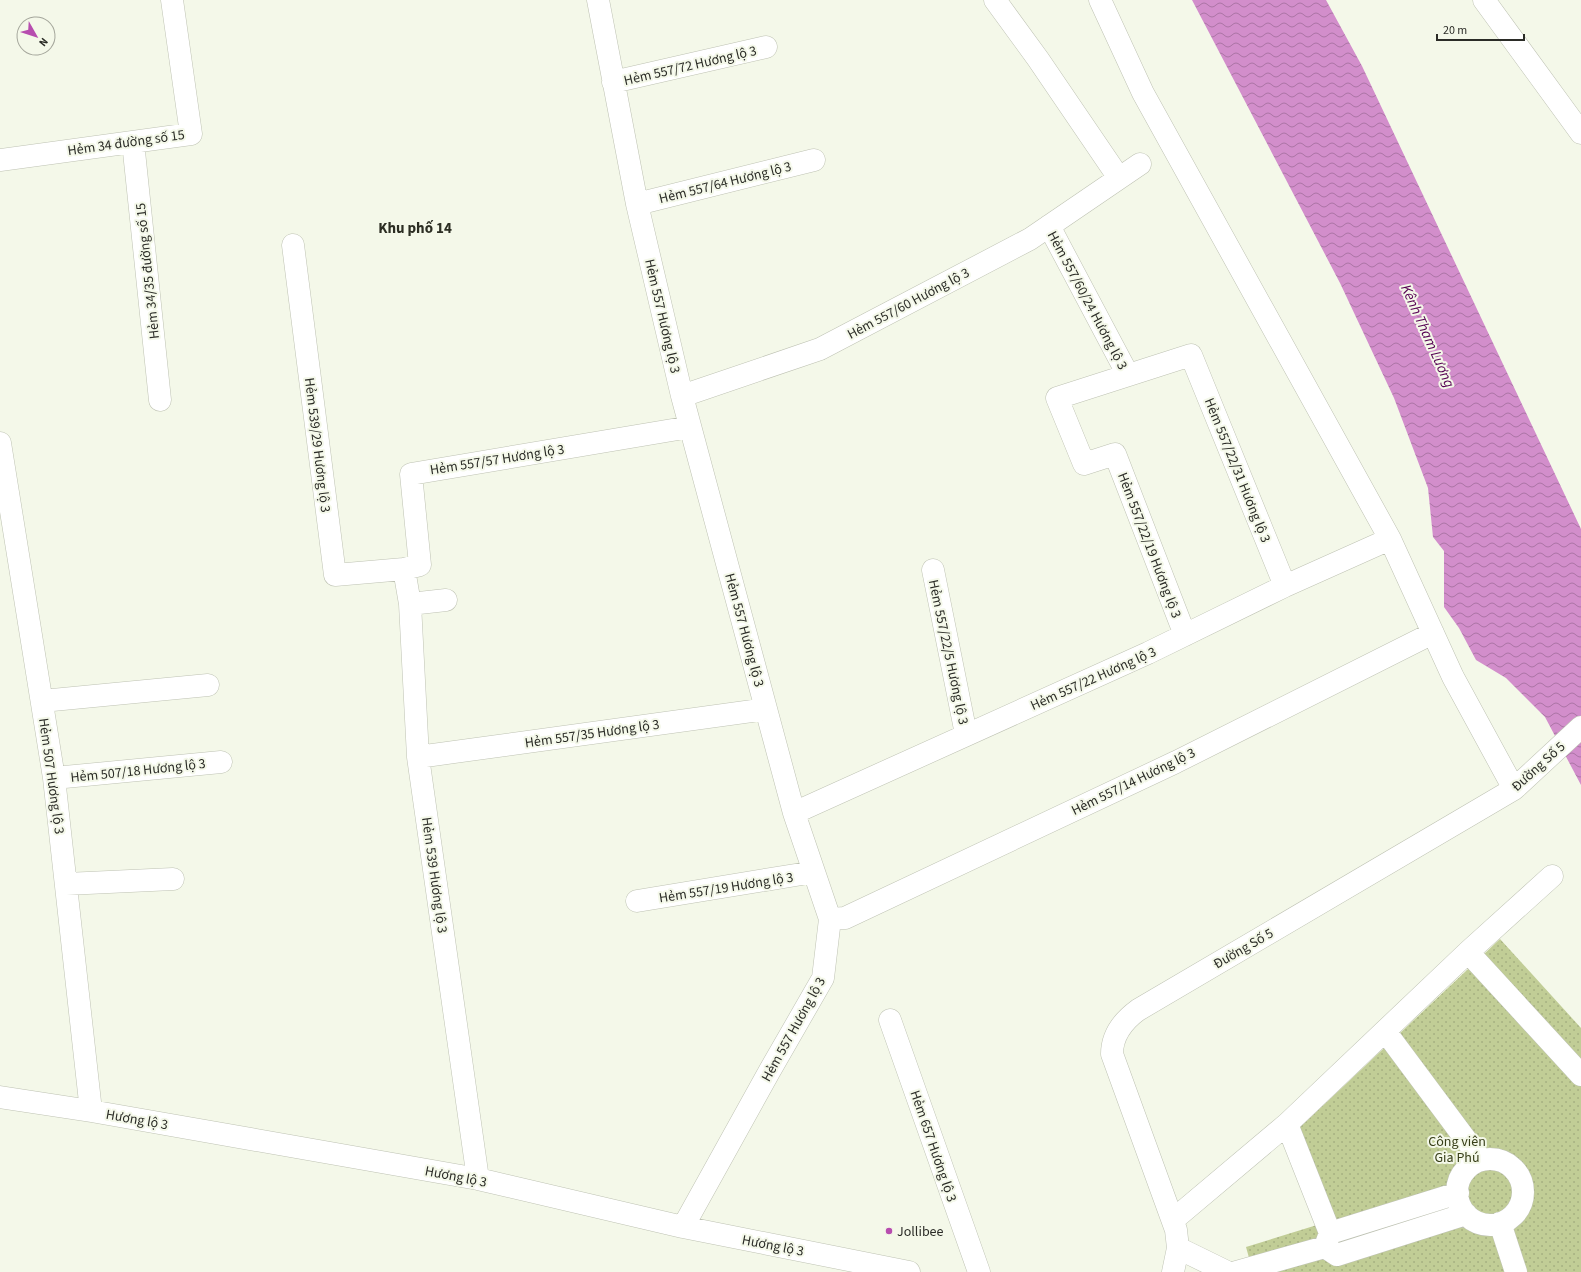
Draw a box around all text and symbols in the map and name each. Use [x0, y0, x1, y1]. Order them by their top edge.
north arrow [16, 16, 56, 56]
scale bar [1437, 16, 1524, 42]
text: 20 m [1443, 22, 1467, 39]
text: N [35, 34, 52, 50]
street label: Hẻm 557/72 Hương lộ 3 [622, 41, 759, 91]
street label: Hẻm 34 đường số 15 [66, 125, 186, 161]
street label: Hẻm 557/64 Hương lộ 3 [657, 157, 794, 209]
street label: Hẻm 34/35 đường số 15 [131, 202, 165, 340]
district label: Khu phố 14 [378, 218, 452, 239]
street label: Hẻm 557/60/24 Hương lộ 3 [1042, 228, 1132, 373]
street label: Hẻm 557 Hương lộ 3 [639, 257, 685, 375]
street label: Hẻm 557/60 Hương lộ 3 [844, 263, 973, 345]
water label: Kênh Tham Lương [1395, 281, 1460, 391]
street label: Hẻm 539/29 Hương lộ 3 [299, 377, 335, 514]
street label: Hẻm 557/22/31 Hương lộ 3 [1199, 395, 1275, 546]
street label: Hẻm 557/57 Hương lộ 3 [429, 439, 566, 480]
street label: Hẻm 557/22/19 Hương lộ 3 [1112, 470, 1186, 621]
street label: Hẻm 557 Hương lộ 3 [719, 571, 769, 689]
street label: Hẻm 557/22/5 Hương lộ 3 [923, 578, 973, 727]
street label: Hẻm 557/22 Hương lộ 3 [1027, 642, 1160, 716]
street label: Hẻm 557/35 Hương lộ 3 [524, 715, 661, 753]
street label: Hẻm 507 Hương lộ 3 [33, 717, 69, 835]
street label: Đường Số 5 [1507, 737, 1570, 796]
street label: Hẻm 557/14 Hương lộ 3 [1068, 743, 1199, 821]
street label: Hẻm 507/18 Hương lộ 3 [70, 754, 207, 788]
street label: Hẻm 539 Hương lộ 3 [416, 816, 452, 934]
street label: Hẻm 557/19 Hương lộ 3 [658, 867, 795, 908]
street label: Đường Số 5 [1210, 924, 1277, 974]
street label: Hẻm 557 Hương lộ 3 [757, 973, 831, 1085]
street label: Hẻm 657 Hương lộ 3 [905, 1088, 962, 1205]
street label: Hương lộ 3 [104, 1105, 170, 1135]
park label: Công viên Gia Phú [1428, 1132, 1486, 1168]
street label: Hương lộ 3 [423, 1161, 489, 1193]
place label: Jollibee [897, 1222, 944, 1242]
marker: Jollibee [884, 1226, 894, 1236]
street label: Hương lộ 3 [740, 1230, 806, 1262]

